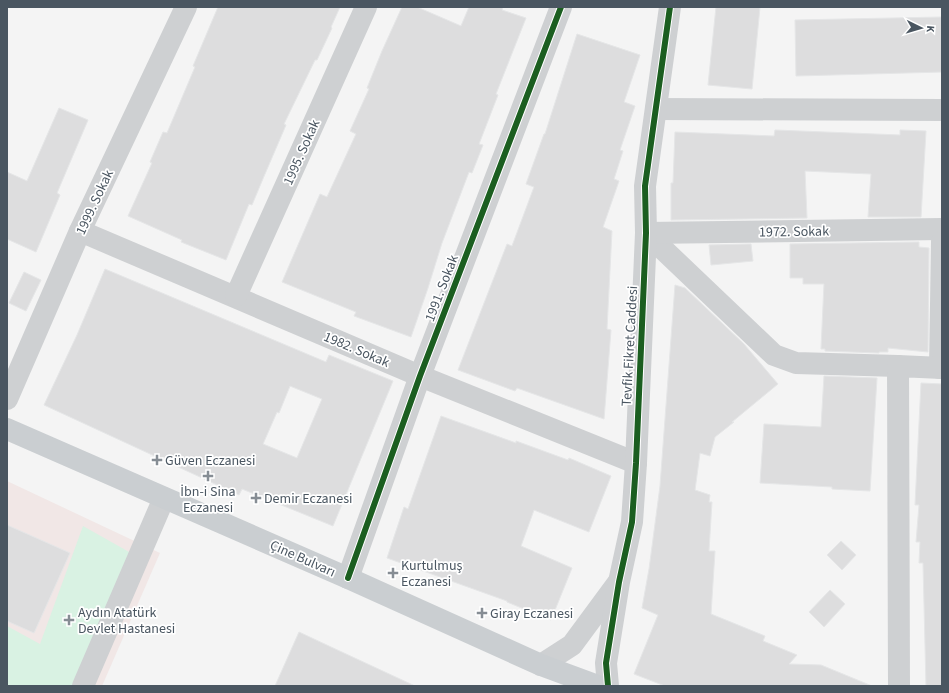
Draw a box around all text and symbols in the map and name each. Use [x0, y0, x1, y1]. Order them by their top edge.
north arrow [901, 8, 941, 48]
text: K [923, 25, 938, 33]
street label: 1995. Sokak [279, 116, 325, 188]
street label: 1999. Sokak [71, 166, 119, 238]
street label: 1972. Sokak [759, 221, 829, 243]
street label: 1991. Sokak [420, 252, 464, 325]
street label: Tevfik Fikret Caddesi [617, 285, 643, 407]
street label: 1982. Sokak [320, 327, 393, 373]
place label: Güven Eczanesi [165, 451, 255, 471]
marker: Güven Eczanesi [152, 455, 162, 465]
marker: İbn-i Sina Eczanesi [203, 471, 213, 481]
place label: İbn-i Sina Eczanesi [180, 482, 236, 518]
place label: Demir Eczanesi [264, 489, 353, 509]
marker: Demir Eczanesi [251, 493, 261, 503]
street label: Çine Bulvarı [267, 536, 339, 582]
place label: Kurtulmuş Eczanesi [401, 556, 463, 592]
marker: Kurtulmuş Eczanesi [388, 568, 398, 578]
place label: Aydın Atatürk Devlet Hastanesi [78, 603, 175, 639]
place label: Giray Eczanesi [490, 604, 573, 624]
marker: Giray Eczanesi [477, 608, 487, 618]
marker: Aydın Atatürk Devlet Hastanesi [63, 614, 75, 626]

